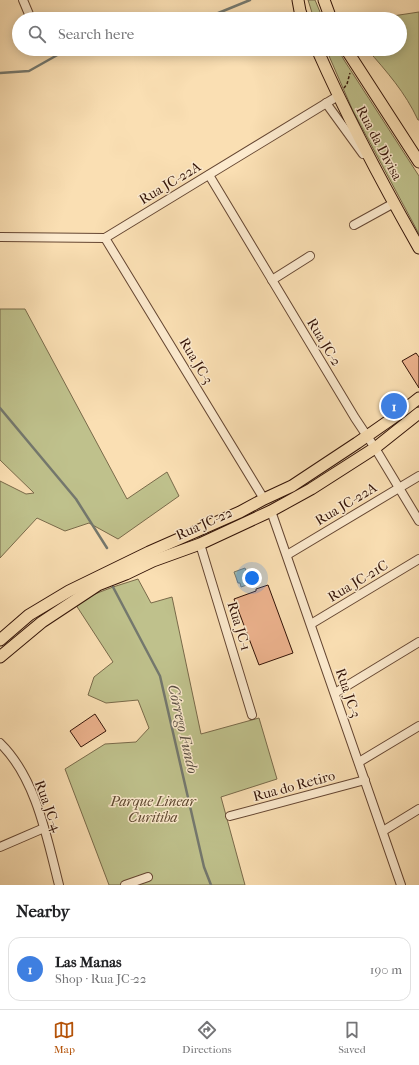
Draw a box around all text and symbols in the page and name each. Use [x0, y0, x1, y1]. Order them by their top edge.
search box [12, 12, 407, 56]
icon: search [26, 23, 48, 45]
text: Search here [58, 25, 134, 43]
street label: Rua da Divisa [352, 103, 406, 184]
street label: Rua JC-22A [136, 157, 205, 208]
street label: Rua JC-2 [303, 315, 345, 369]
street label: Rua JC-3 [176, 335, 216, 387]
pin: 1 [381, 391, 407, 421]
street label: Rua JC-22A [312, 478, 381, 529]
street label: Rua JC-22 [173, 504, 235, 544]
street label: Rua JC-21C [325, 556, 391, 606]
your location [242, 568, 262, 588]
street label: Rua JC-1 [223, 599, 255, 653]
street label: Rua JC-3 [332, 666, 364, 720]
water label: Córrego Fundo [164, 683, 202, 775]
street label: Rua do Retiro [251, 767, 337, 805]
street label: Rua JC-4 [31, 778, 65, 835]
park label: Parque Linear Curitiba [109, 793, 197, 826]
text: Nearby [16, 901, 70, 921]
text: Las Manas [55, 953, 122, 971]
text: 1 [28, 962, 32, 977]
text: 190 m [370, 962, 402, 977]
text: Shop · Rua JC-22 [55, 971, 146, 986]
tab: Map [53, 1019, 75, 1056]
tab: Directions [182, 1019, 232, 1056]
tab: Saved [338, 1019, 366, 1056]

